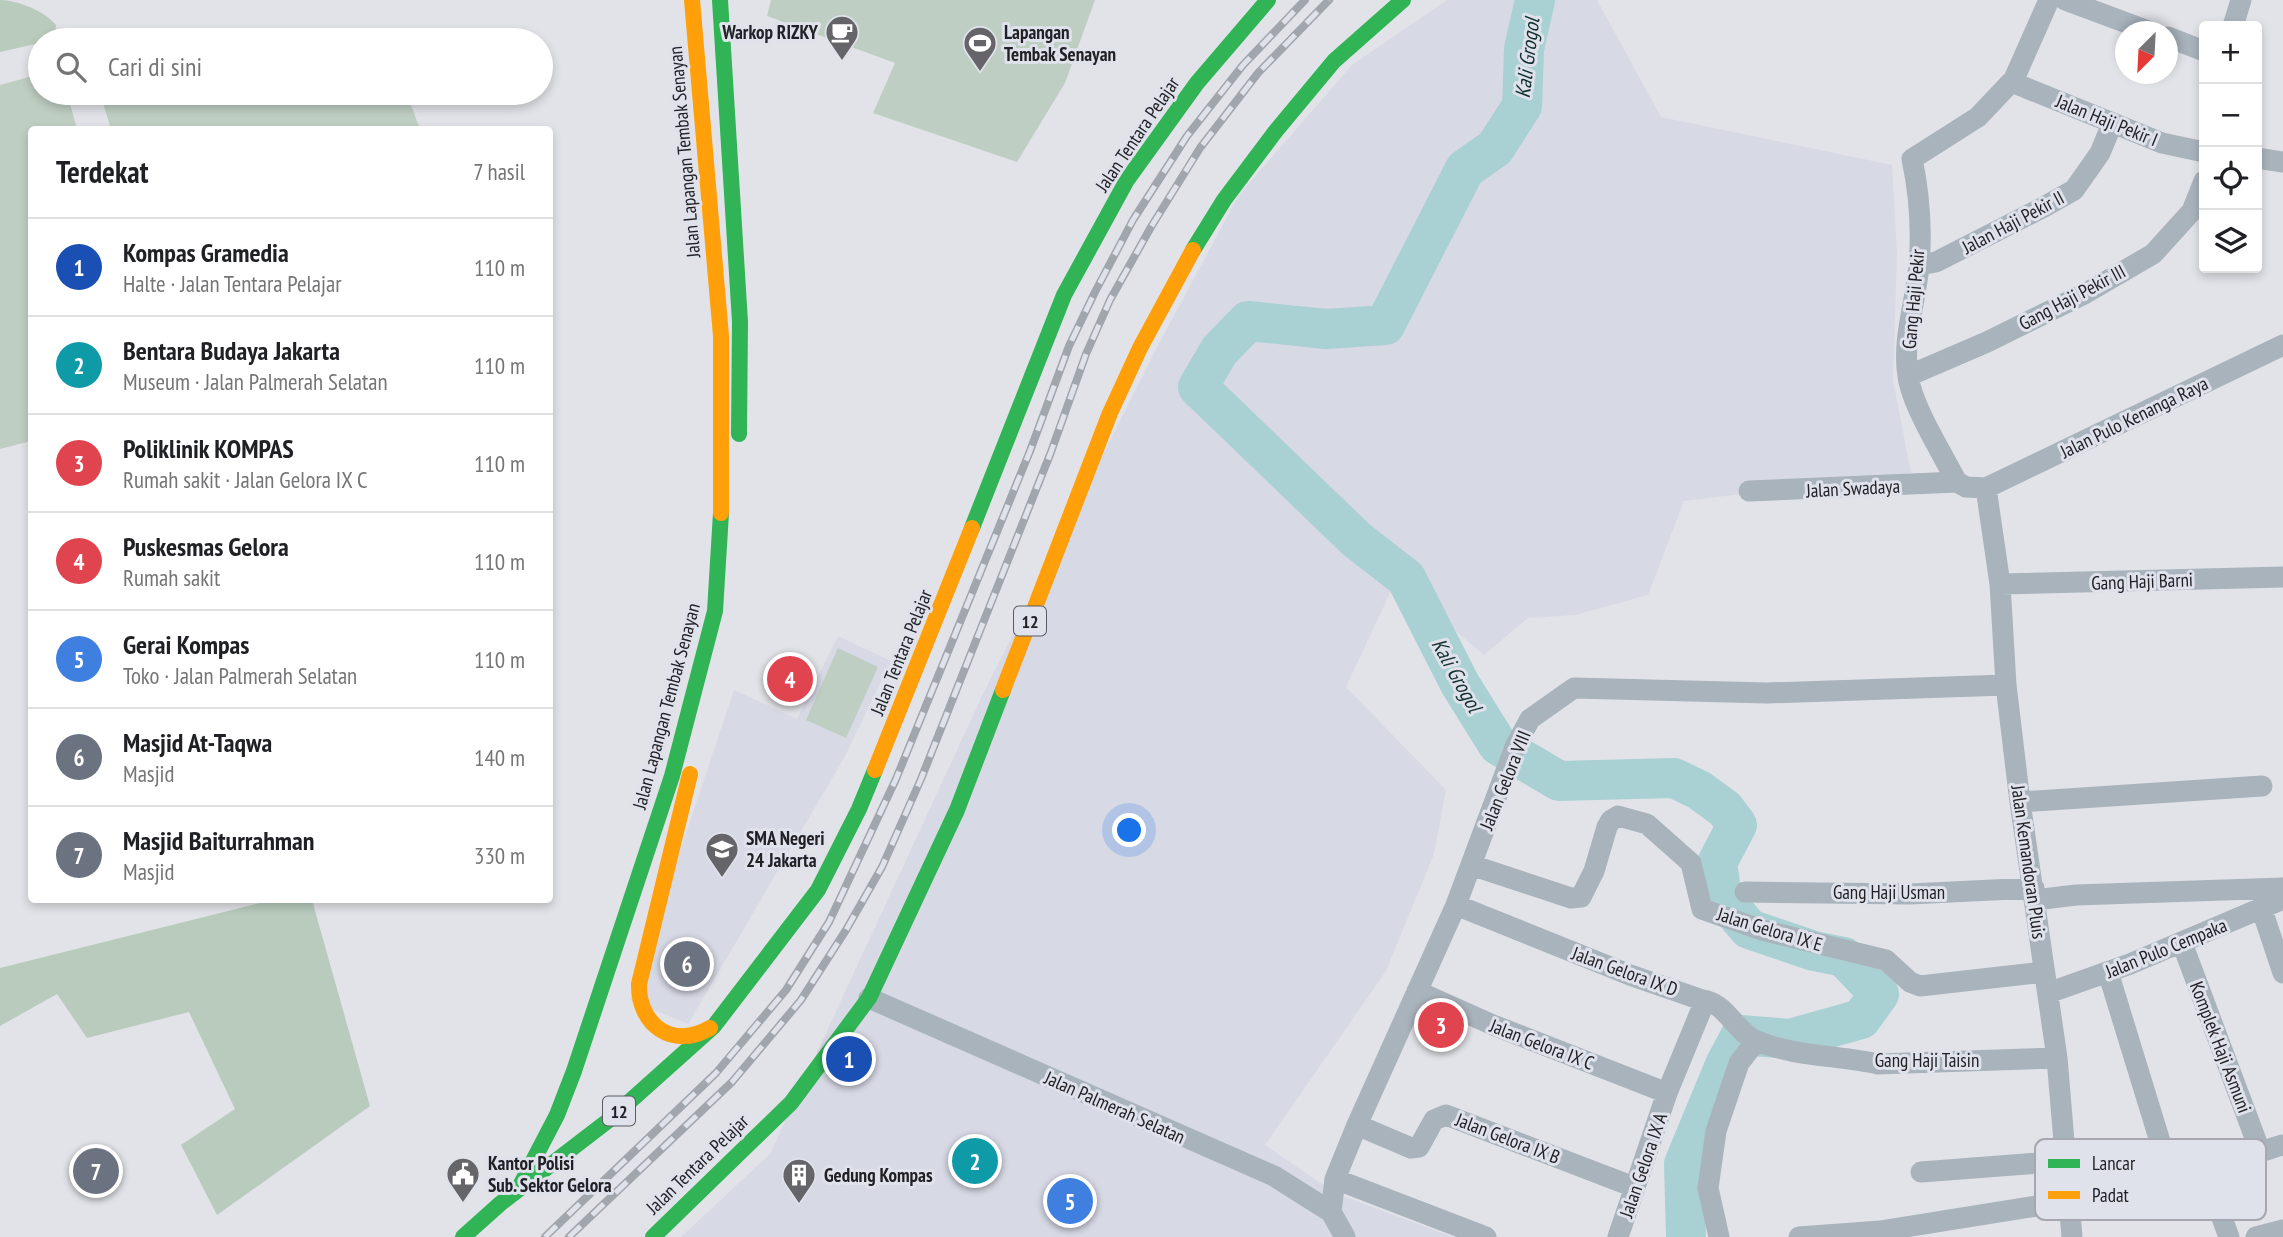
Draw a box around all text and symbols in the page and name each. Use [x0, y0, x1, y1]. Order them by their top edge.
cafe icon: Warkop RIZKY [823, 13, 861, 62]
water label: Kali Grogol [1509, 14, 1546, 100]
place label: Warkop RIZKY [721, 20, 819, 44]
place label: Lapangan Tembak Senayan [1004, 20, 1116, 66]
north arrow [2115, 21, 2178, 84]
map controls [2199, 21, 2262, 273]
button: + [2199, 21, 2262, 84]
sports icon: Lapangan Tembak Senayan [961, 24, 999, 73]
search box [28, 28, 553, 105]
street label: Jalan Lapangan Tembak Senayan [663, 45, 705, 260]
icon: search [52, 48, 90, 86]
text: Cari di sini [108, 50, 202, 83]
street label: Jalan Tentara Pelajar [1089, 71, 1185, 197]
button: − [2199, 84, 2262, 147]
street label: Jalan Haji Pekir I [2052, 88, 2161, 151]
button: locate [2199, 147, 2262, 210]
text: Terdekat [56, 152, 148, 191]
text: 7 hasil [473, 157, 525, 186]
street label: Jalan Haji Pekir II [1957, 185, 2068, 259]
button: layers [2199, 210, 2262, 273]
text: Kompas Gramedia [123, 236, 289, 269]
street label: Gang Haji Pekir [1897, 247, 1929, 350]
text: 1 [74, 253, 85, 282]
text: 110 m [474, 253, 525, 282]
street label: Gang Haji Pekir III [2015, 259, 2129, 335]
text: Halte · Jalan Tentara Pelajar [123, 269, 341, 298]
text: Bentara Budaya Jakarta [123, 334, 340, 367]
text: 2 [74, 351, 85, 380]
text: 110 m [474, 351, 525, 380]
text: Museum · Jalan Palmerah Selatan [123, 367, 388, 396]
street label: Jalan Pulo Kenanga Raya [2055, 371, 2212, 464]
text: Poliklinik KOMPAS [123, 432, 294, 465]
text: 3 [74, 449, 85, 478]
text: 110 m [474, 449, 525, 478]
text: Rumah sakit · Jalan Gelora IX C [123, 465, 368, 494]
street label: Jalan Swadaya [1804, 474, 1901, 502]
text: Puskesmas Gelora [123, 530, 289, 563]
text: 4 [74, 547, 85, 576]
text: 110 m [474, 547, 525, 576]
text: Rumah sakit [123, 563, 220, 592]
street label: Gang Haji Barni [2091, 567, 2193, 595]
street label: Jalan Tentara Pelajar [865, 585, 937, 719]
street label: Jalan Lapangan Tembak Senayan [627, 600, 705, 813]
road number: 12 [1014, 606, 1046, 636]
text: Gerai Kompas [123, 628, 249, 661]
water label: Kali Grogol [1426, 633, 1489, 719]
text: 5 [74, 645, 85, 674]
text: 110 m [474, 645, 525, 674]
pin: 4 [767, 653, 813, 705]
text: Toko · Jalan Palmerah Selatan [123, 661, 357, 690]
text: Masjid At-Taqwa [123, 726, 272, 759]
street label: Jalan Gelora VIII [1474, 727, 1536, 834]
text: 6 [74, 743, 85, 772]
text: 140 m [474, 743, 525, 772]
text: Masjid [123, 759, 175, 788]
street label: Jalan Kemandoran Pluis [2006, 783, 2052, 940]
your location [1112, 813, 1146, 847]
text: Masjid Baiturrahman [123, 824, 315, 857]
place label: SMA Negeri 24 Jakarta [746, 826, 824, 872]
school or university icon: SMA Negeri 24 Jakarta [703, 830, 741, 879]
text: 7 [74, 841, 85, 870]
text: 330 m [474, 841, 525, 870]
text: Masjid [123, 857, 175, 886]
street label: Gang Haji Usman [1833, 880, 1945, 904]
street label: Jalan Gelora IX E [1713, 901, 1826, 956]
street label: Jalan Pulo Cempaka [2101, 913, 2230, 984]
pin: 6 [664, 938, 710, 990]
street label: Jalan Gelora IX D [1568, 940, 1681, 1001]
street label: Komplek Haji Asmuni [2185, 978, 2257, 1116]
pin: 3 [1418, 999, 1464, 1051]
street label: Jalan Gelora IX C [1486, 1013, 1598, 1075]
pin: 1 [826, 1033, 872, 1085]
street label: Gang Haji Taisin [1875, 1048, 1979, 1072]
street label: Jalan Palmerah Selatan [1040, 1065, 1189, 1149]
road number: 12 [603, 1096, 635, 1126]
street label: Jalan Gelora IX B [1452, 1107, 1564, 1169]
street label: Jalan Tentara Pelajar [640, 1109, 754, 1220]
street label: Jalan Gelora IX A [1614, 1109, 1672, 1221]
pin: 2 [952, 1135, 998, 1187]
legend [2035, 1139, 2266, 1220]
pin: 7 [73, 1145, 119, 1197]
place label: Kantor Polisi Sub. Sektor Gelora [488, 1151, 612, 1197]
text: Lancar [2092, 1151, 2136, 1175]
public building icon: Kantor Polisi Sub. Sektor Gelora [444, 1155, 482, 1204]
building icon: Gedung Kompas [780, 1156, 818, 1205]
place label: Gedung Kompas [824, 1163, 933, 1187]
pin: 5 [1047, 1175, 1093, 1227]
text: Padat [2092, 1183, 2129, 1207]

